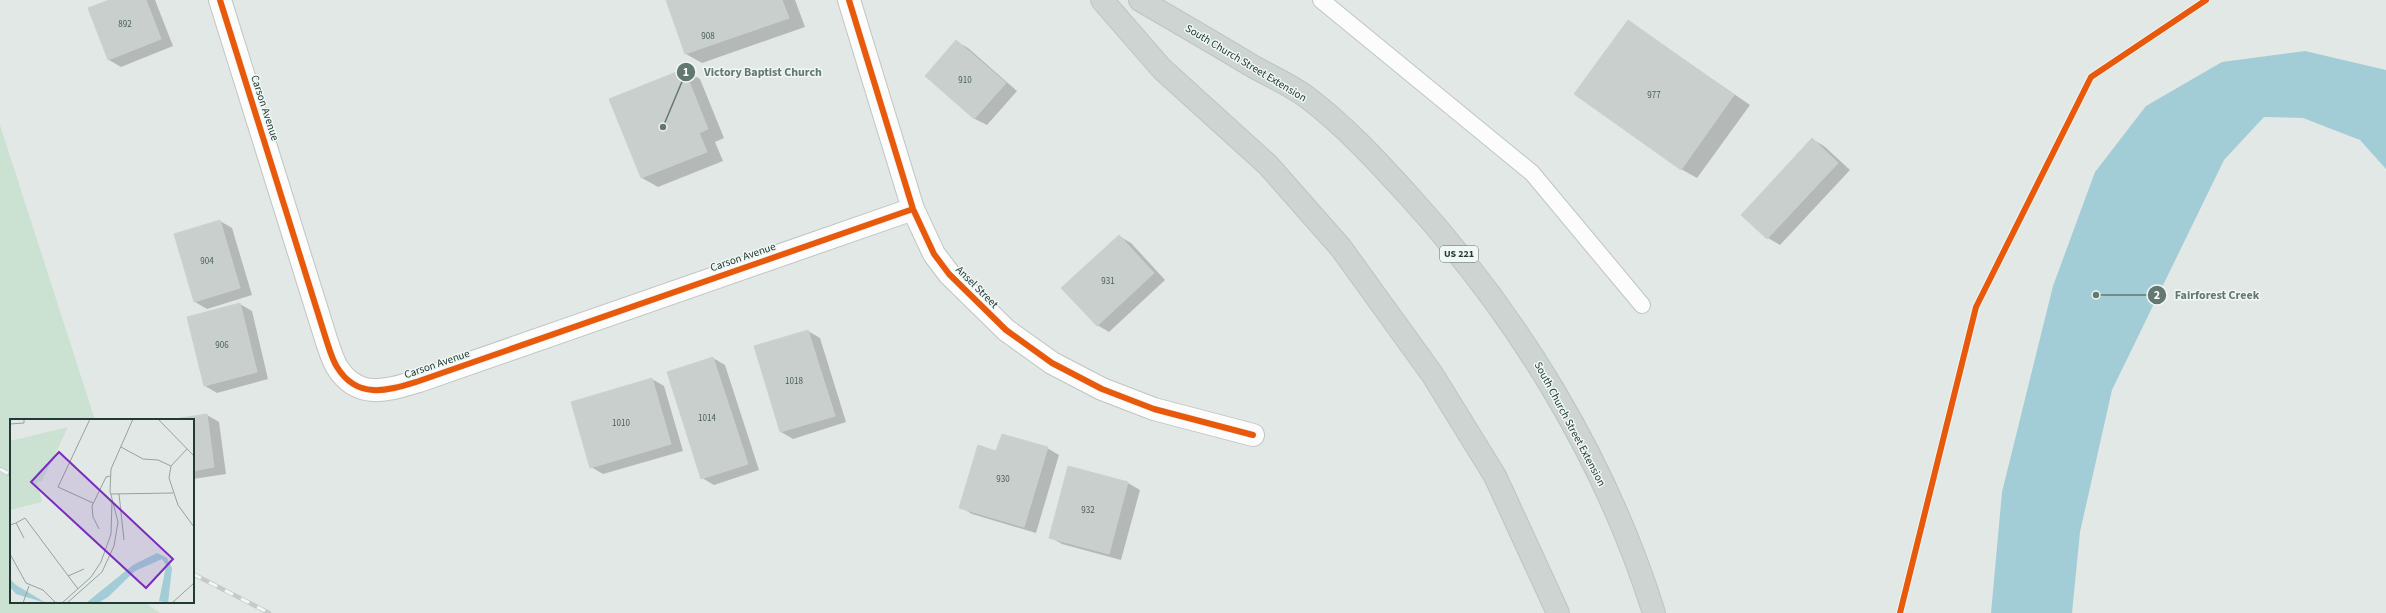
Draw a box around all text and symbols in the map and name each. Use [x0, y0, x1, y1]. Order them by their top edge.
house number: 892 [118, 18, 132, 31]
street label: South Church Street Extension [1183, 21, 1309, 105]
house number: 908 [701, 30, 715, 43]
callout: Victory Baptist Church [676, 60, 830, 84]
text: 1 [683, 64, 689, 81]
text: Victory Baptist Church [703, 64, 822, 81]
street label: Carson Avenue [247, 73, 283, 143]
house number: 910 [958, 74, 972, 87]
house number: 977 [1647, 89, 1661, 102]
street label: Carson Avenue [708, 239, 778, 275]
road number: US 221 [1440, 246, 1478, 262]
house number: 904 [200, 255, 214, 268]
street label: Ansel Street [952, 262, 1002, 312]
house number: 931 [1101, 275, 1115, 288]
callout: Fairforest Creek [2147, 283, 2267, 307]
text: 2 [2154, 287, 2160, 304]
text: Fairforest Creek [2175, 287, 2260, 304]
house number: 906 [215, 339, 229, 352]
street label: Carson Avenue [402, 346, 472, 382]
street label: South Church Street Extension [1531, 359, 1609, 489]
house number: 1018 [785, 375, 803, 388]
house number: 1014 [698, 412, 716, 425]
house number: 1010 [612, 417, 630, 430]
inset map [10, 419, 194, 603]
house number: 930 [996, 473, 1010, 486]
house number: 932 [1081, 504, 1095, 517]

